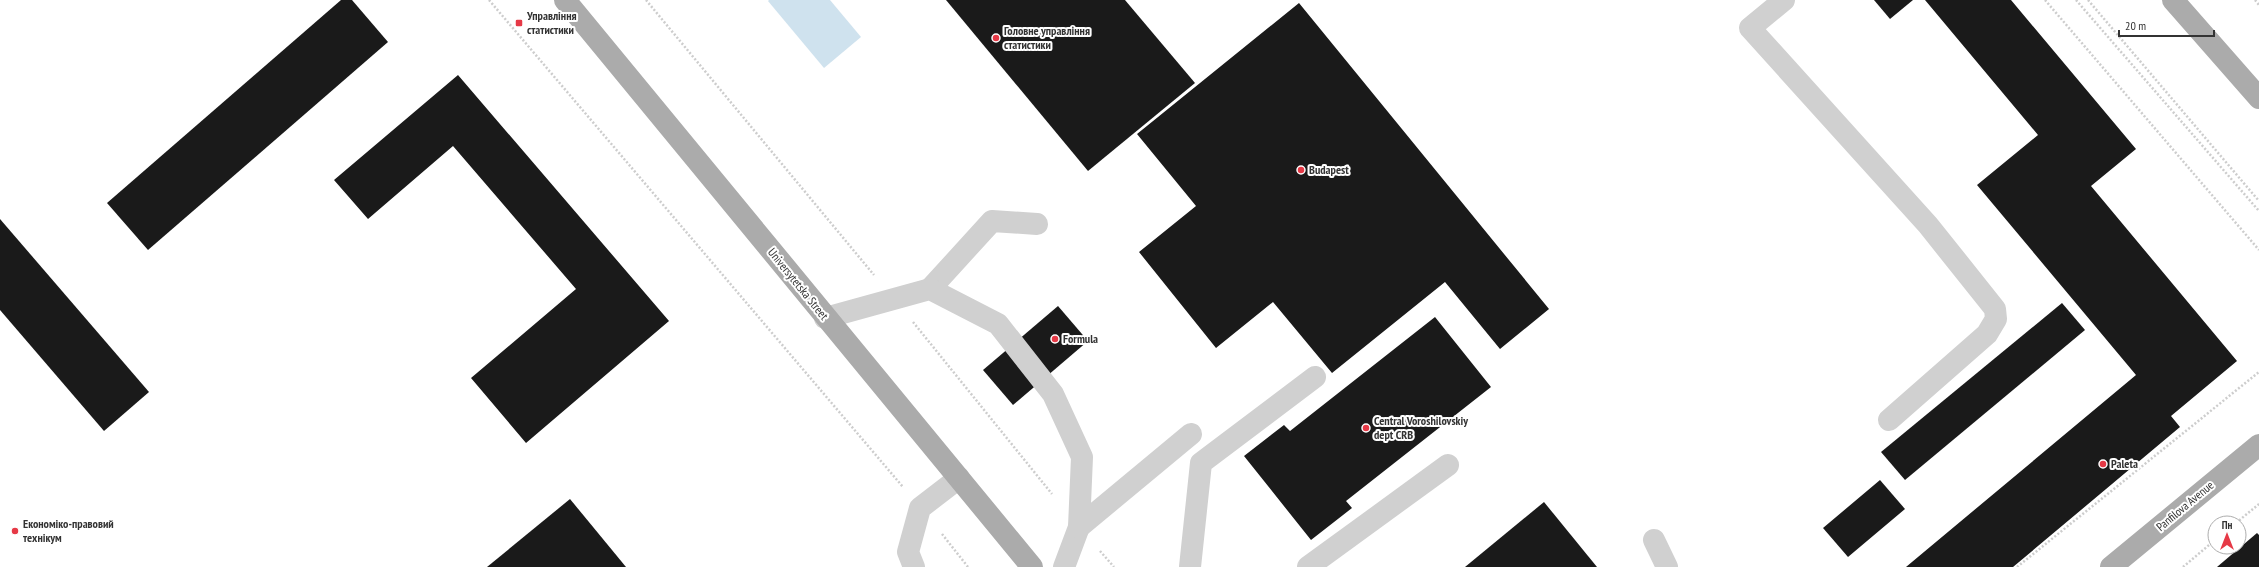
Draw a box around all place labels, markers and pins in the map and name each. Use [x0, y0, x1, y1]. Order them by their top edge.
place label: Управління статистики [526, 8, 577, 37]
marker: Управління статистики [514, 18, 524, 28]
place label: Головне управління статистики [1004, 23, 1090, 52]
marker: Головне управління статистики [991, 33, 1001, 43]
place label: Budapest [1309, 162, 1349, 177]
marker: Budapest [1296, 165, 1306, 175]
place label: Formula [1063, 331, 1098, 346]
marker: Formula [1050, 334, 1060, 344]
place label: Central Voroshilovskiy dept CRB [1374, 413, 1468, 442]
marker: Central Voroshilovskiy dept CRB [1361, 423, 1371, 433]
place label: Paleta [2111, 456, 2138, 471]
marker: Paleta [2098, 459, 2108, 469]
place label: Економіко-правовий технікум [23, 516, 114, 545]
marker: Економіко-правовий технікум [10, 526, 20, 536]

